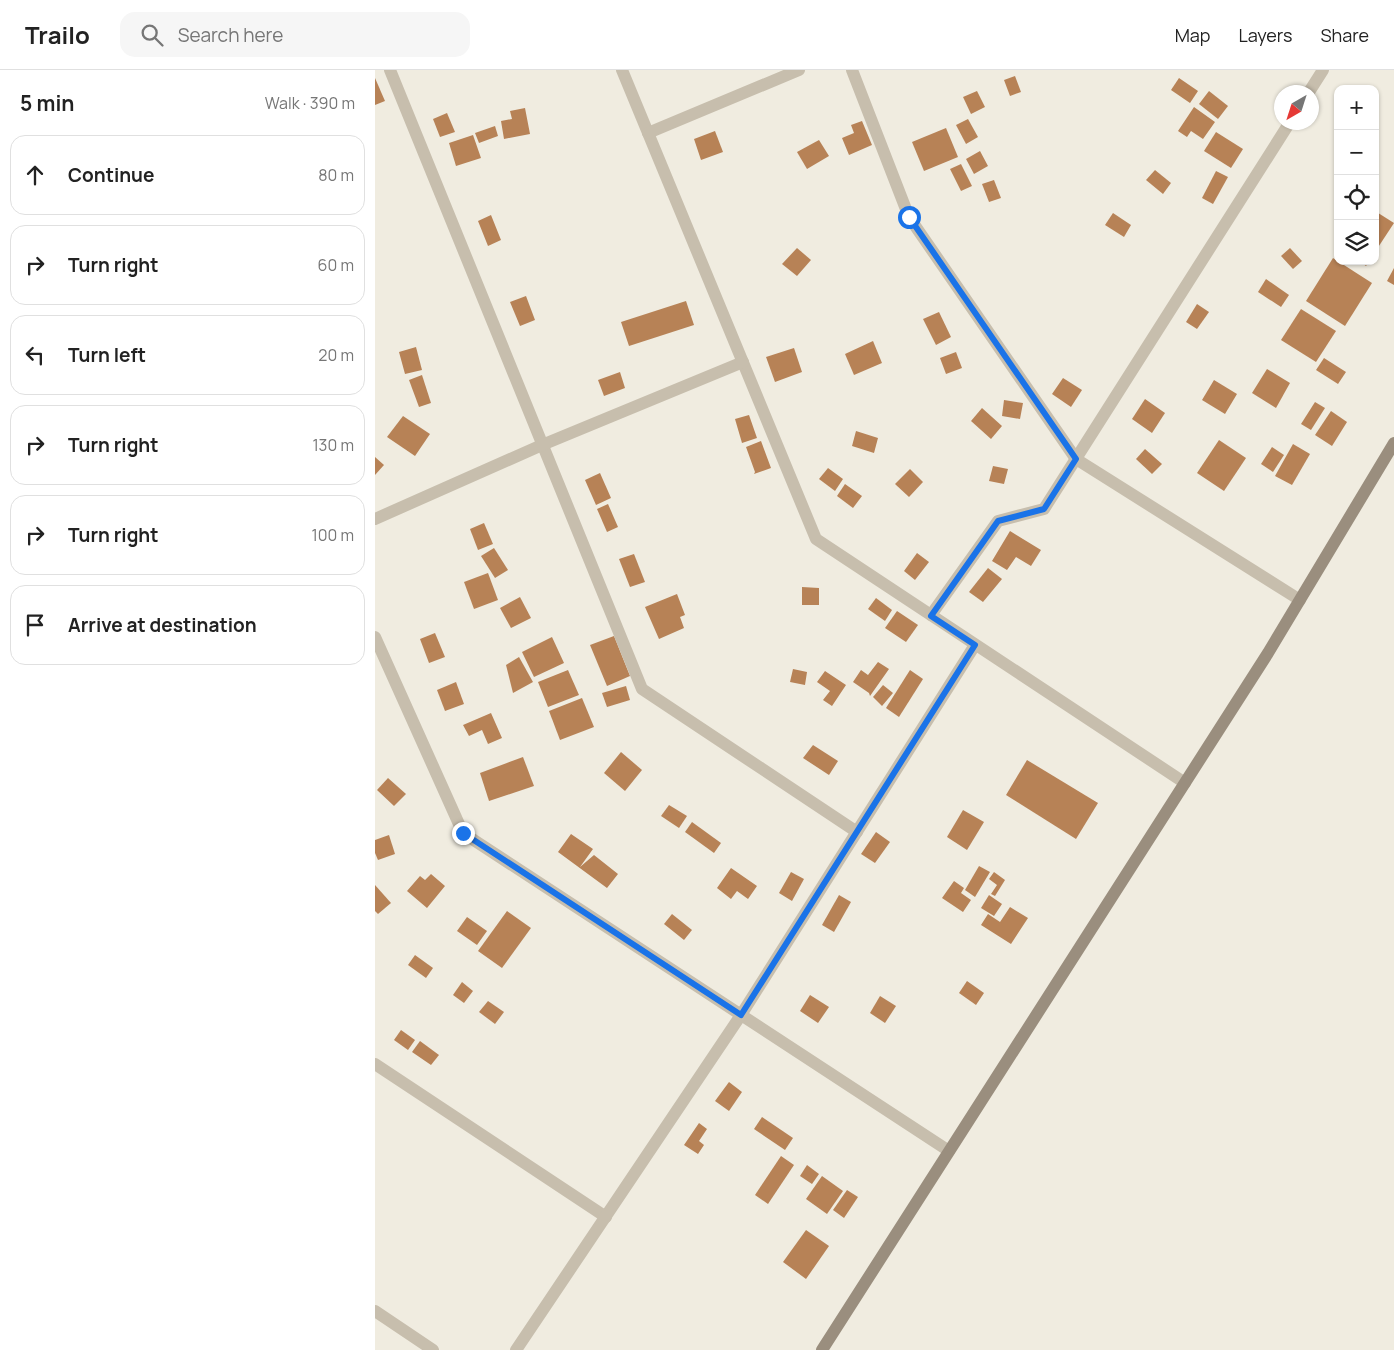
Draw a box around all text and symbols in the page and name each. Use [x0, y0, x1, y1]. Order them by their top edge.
search box [120, 12, 470, 57]
text: Trailo [25, 18, 90, 51]
icon: search [138, 21, 166, 49]
text: Search here [178, 22, 283, 48]
text: Map [1175, 23, 1210, 47]
text: Layers [1238, 23, 1292, 47]
text: Share [1320, 23, 1369, 47]
north arrow [1274, 85, 1319, 130]
map controls [1334, 85, 1379, 265]
button: + [1334, 85, 1379, 130]
text: 5 min [20, 89, 74, 117]
text: Walk · 390 m [265, 92, 355, 114]
button: − [1334, 130, 1379, 175]
icon: ahead [21, 161, 49, 189]
text: Continue [68, 162, 154, 188]
text: 80 m [318, 164, 354, 186]
button: locate [1334, 175, 1379, 220]
route start [898, 206, 921, 229]
button: layers [1334, 220, 1379, 265]
icon: right [21, 251, 49, 279]
text: Turn right [68, 252, 158, 278]
text: 60 m [318, 254, 354, 276]
icon: left [21, 341, 49, 369]
text: Turn left [68, 342, 146, 368]
text: 20 m [318, 344, 354, 366]
icon: right [21, 431, 49, 459]
text: Turn right [68, 432, 158, 458]
text: 130 m [312, 434, 354, 456]
icon: right [21, 521, 49, 549]
text: Turn right [68, 522, 158, 548]
text: 100 m [311, 524, 354, 546]
icon: arrive [21, 611, 49, 639]
text: Arrive at destination [68, 612, 257, 638]
route end [452, 822, 475, 845]

